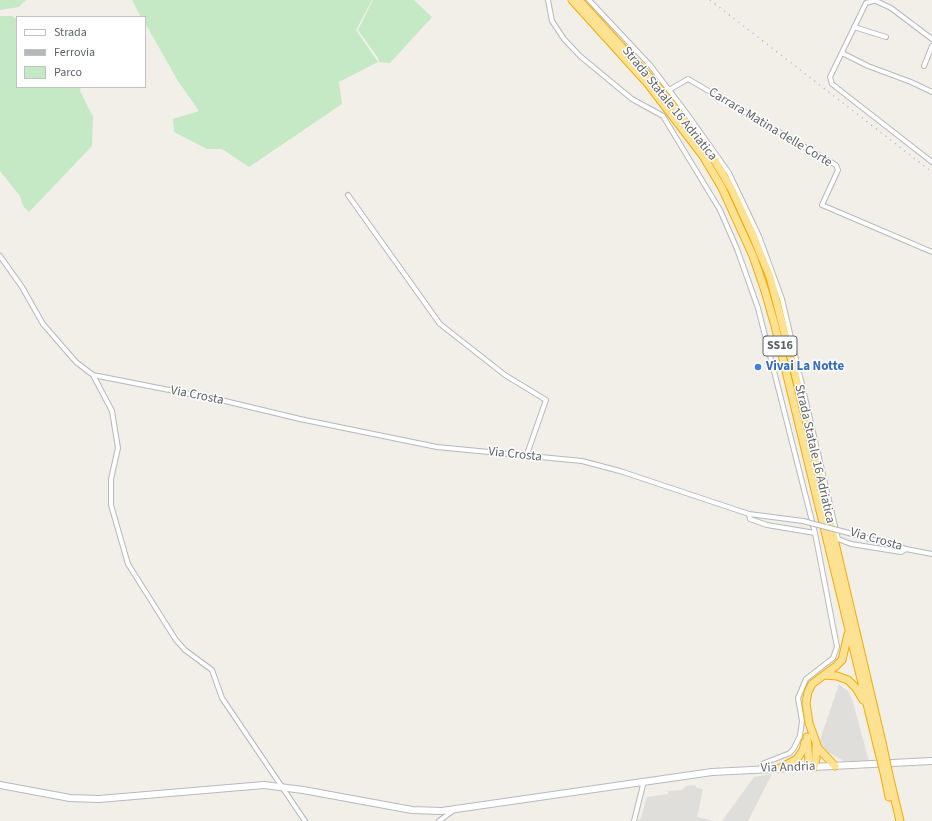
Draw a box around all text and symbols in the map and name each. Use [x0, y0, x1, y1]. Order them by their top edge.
legend [16, 16, 146, 88]
text: Strada [54, 24, 87, 41]
text: Ferrovia [54, 44, 95, 61]
street label: Strada Statale 16 Adriatica [618, 44, 720, 164]
text: Parco [54, 64, 82, 81]
street label: Carrara Matina delle Corte [705, 85, 835, 171]
road number: SS16 [763, 336, 797, 356]
place label: Vivai La Notte [766, 359, 844, 375]
marker: Vivai La Notte [753, 362, 763, 372]
street label: Via Crosta [169, 383, 225, 409]
street label: Strada Statale 16 Adriatica [790, 383, 838, 525]
street label: Via Crosta [487, 444, 543, 466]
street label: Via Crosta [848, 525, 904, 555]
street label: Via Andria [760, 759, 816, 777]

